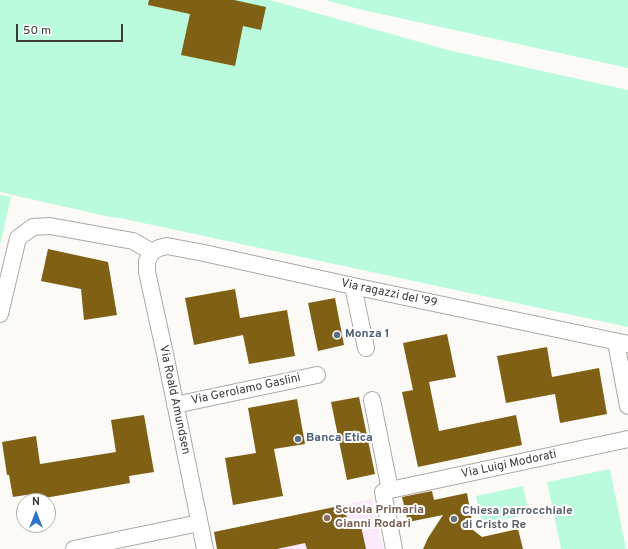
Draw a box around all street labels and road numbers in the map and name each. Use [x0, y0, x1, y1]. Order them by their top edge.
street label: Via ragazzi del '99 [340, 277, 438, 311]
street label: Via Roald Amundsen [155, 344, 193, 456]
street label: Via Gerolamo Gaslini [190, 371, 302, 409]
street label: Via Luigi Modorati [460, 448, 558, 482]

